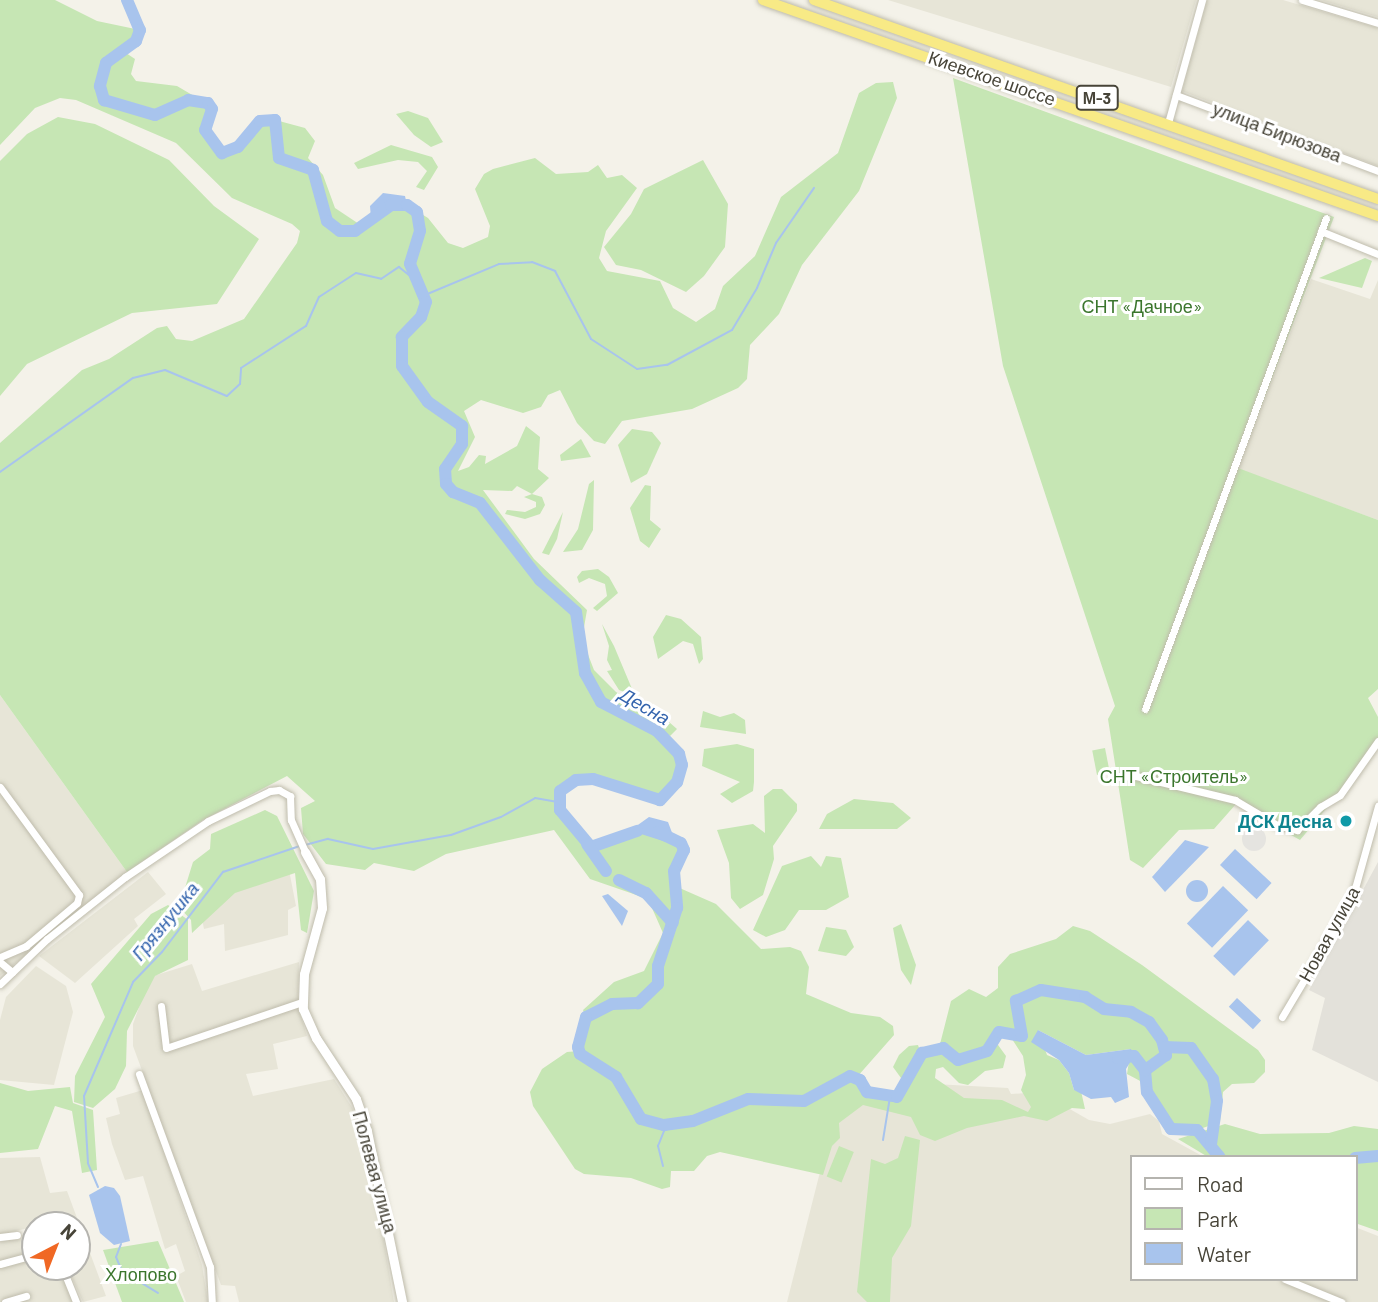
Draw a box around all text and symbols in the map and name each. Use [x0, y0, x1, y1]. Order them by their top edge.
street label: Киевское шоссе [926, 46, 1058, 110]
road number: М-3 [1074, 86, 1120, 110]
street label: улица Бирюзова [1210, 98, 1344, 166]
park label: СНТ «Дачное» [1081, 295, 1203, 317]
water label: Десна [616, 683, 674, 729]
park label: СНТ «Строитель» [1100, 765, 1248, 787]
place label: ДСК Десна [1238, 810, 1332, 832]
marker: ДСК Десна [1338, 813, 1354, 829]
water label: Грязнушка [127, 877, 203, 965]
street label: Новая улица [1294, 883, 1364, 985]
street label: Полевая улица [348, 1109, 402, 1235]
legend [1130, 1155, 1357, 1281]
text: Road [1197, 1171, 1243, 1196]
text: Park [1197, 1206, 1238, 1231]
north arrow [21, 1211, 91, 1281]
text: N [57, 1219, 81, 1244]
text: Water [1197, 1241, 1251, 1266]
park label: Хлопово [105, 1263, 177, 1285]

